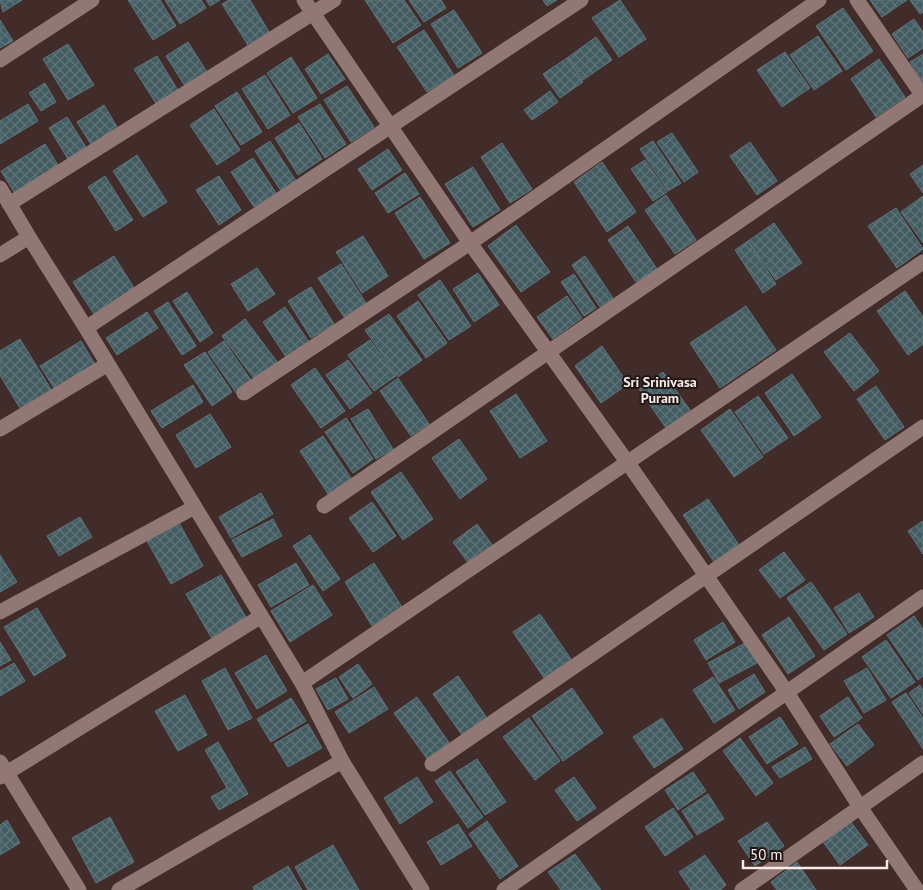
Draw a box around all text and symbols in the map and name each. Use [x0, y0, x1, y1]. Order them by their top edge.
district label: Sri Srinivasa Puram [623, 373, 697, 407]
scale bar [743, 838, 887, 870]
text: 50 m [750, 845, 783, 864]

